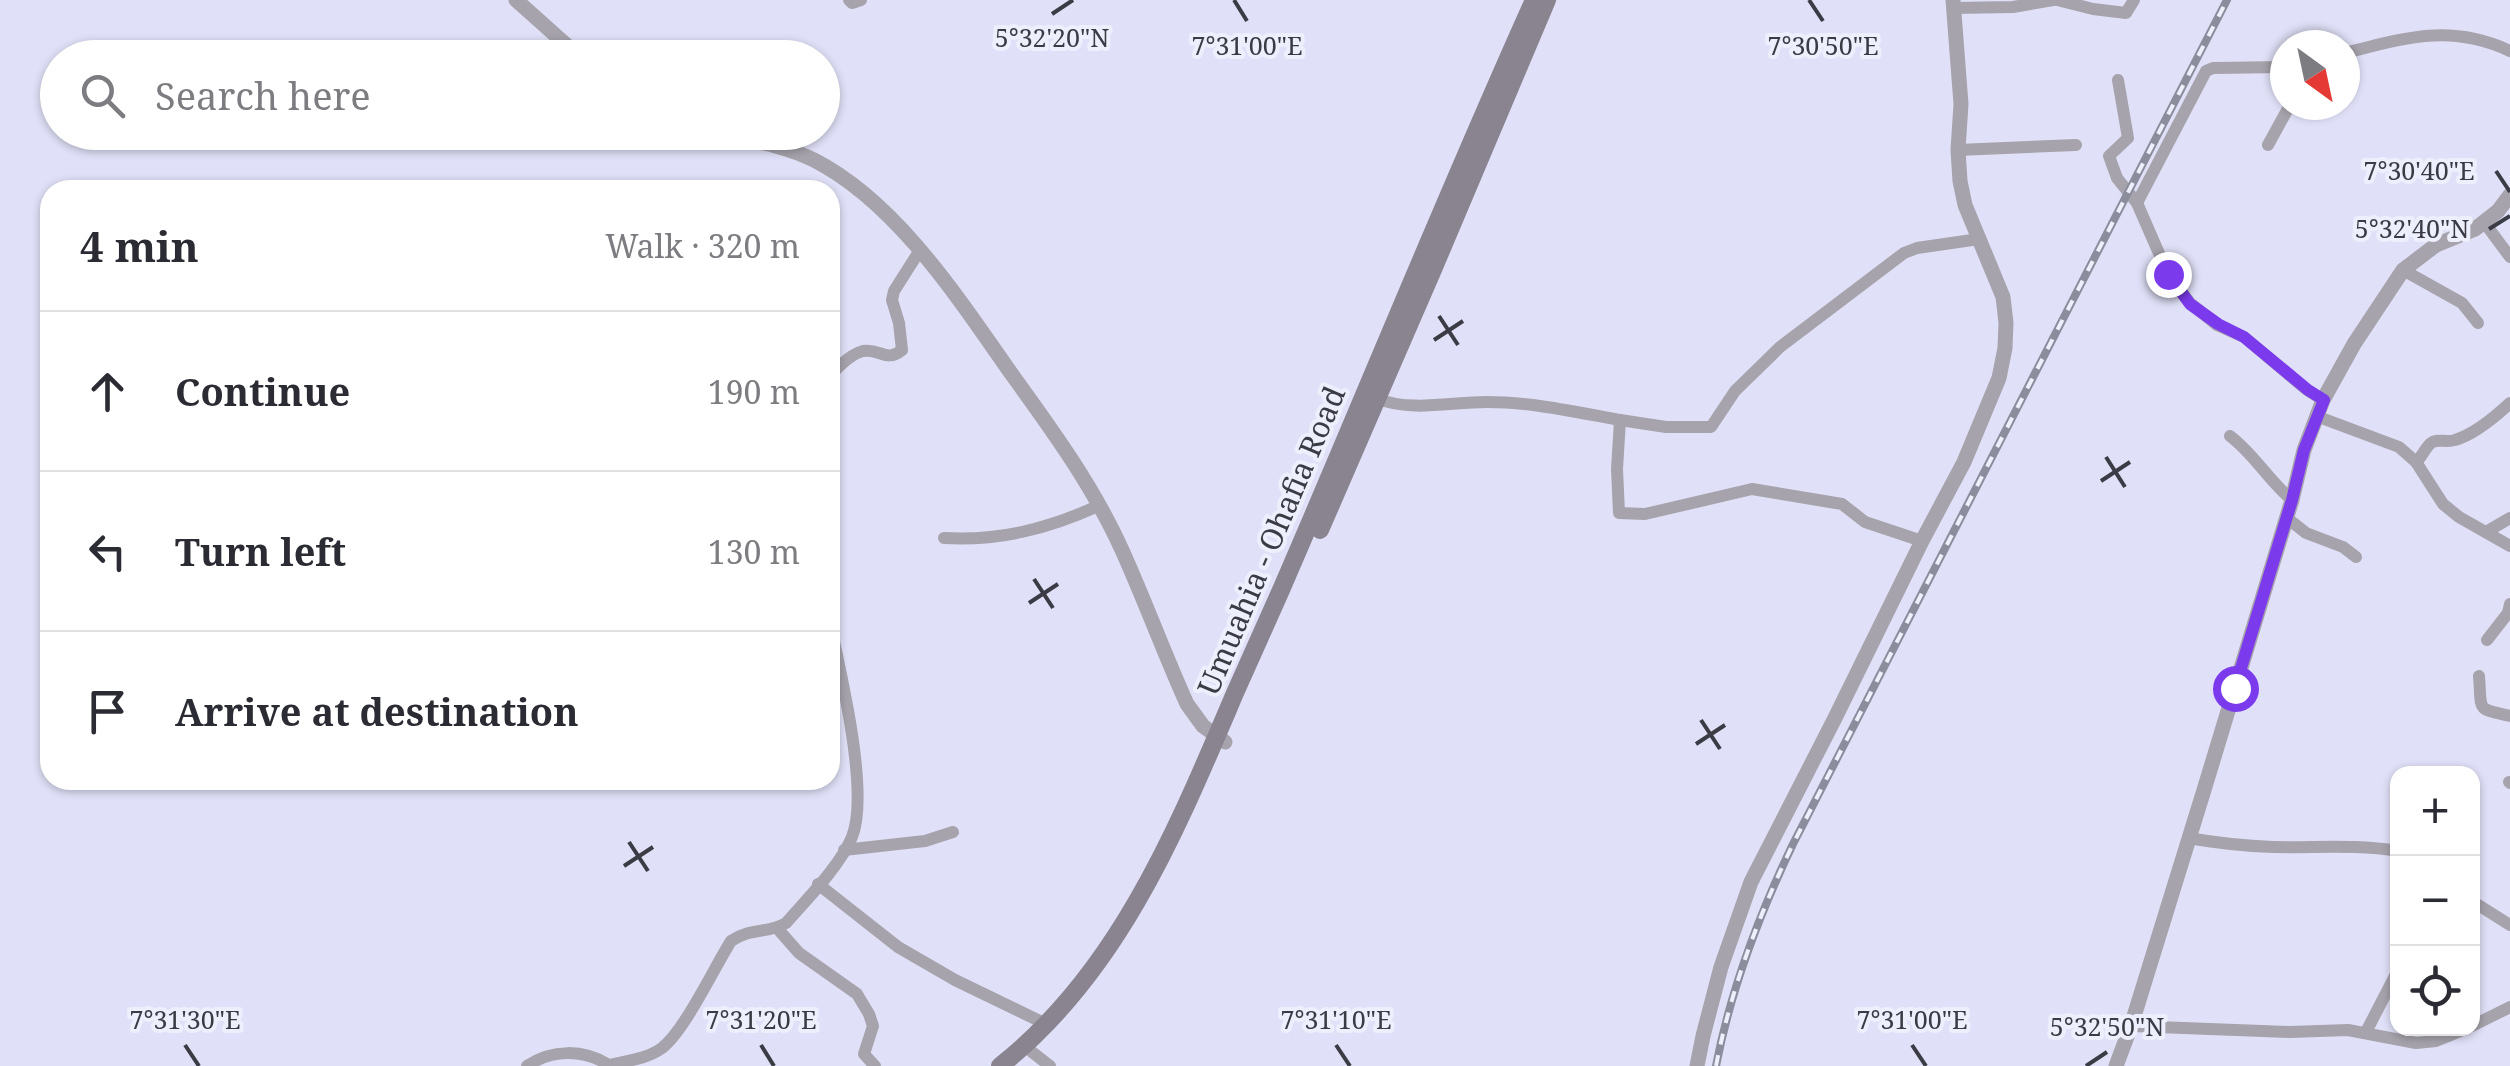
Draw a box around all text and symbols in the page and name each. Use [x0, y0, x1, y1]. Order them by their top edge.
text: 5°32'20"N [995, 20, 1109, 54]
text: 7°31'00"E [1191, 28, 1303, 62]
text: 7°30'50"E [1767, 28, 1879, 62]
north arrow [2270, 30, 2360, 120]
search box [40, 40, 840, 150]
icon: search [75, 68, 130, 123]
text: Search here [155, 69, 371, 121]
text: 7°30'40"E [2363, 153, 2475, 187]
text: 5°32'40"N [2355, 211, 2469, 245]
text: 4 min [80, 217, 199, 274]
text: Walk · 320 m [605, 224, 800, 267]
route end [2146, 252, 2192, 298]
icon: ahead [80, 364, 135, 419]
text: Continue [175, 365, 350, 417]
text: 190 m [708, 370, 800, 413]
street label: Umuahia - Ohafia Road [1187, 380, 1354, 701]
icon: left [80, 524, 135, 579]
text: Turn left [175, 525, 346, 577]
text: 130 m [708, 530, 800, 573]
route start [2213, 666, 2259, 712]
icon: arrive [80, 684, 135, 739]
text: Arrive at destination [175, 685, 579, 737]
map controls [2390, 766, 2480, 1036]
button: + [2390, 766, 2480, 856]
button: − [2390, 856, 2480, 946]
button: locate [2390, 946, 2480, 1036]
text: 7°31'30"E [129, 1002, 241, 1036]
text: 7°31'20"E [705, 1002, 817, 1036]
text: 7°31'10"E [1280, 1002, 1392, 1036]
text: 7°31'00"E [1856, 1002, 1968, 1036]
text: 5°32'50"N [2050, 1009, 2164, 1043]

